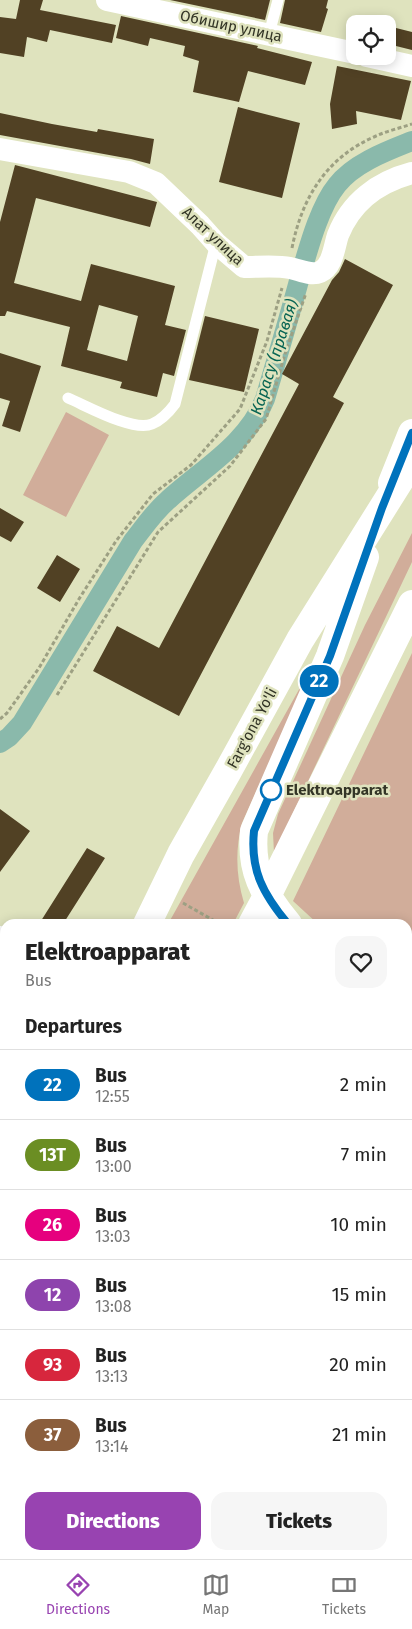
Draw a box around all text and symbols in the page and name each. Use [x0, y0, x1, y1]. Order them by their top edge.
street label: Обишир улица [178, 6, 284, 46]
map controls [346, 15, 396, 65]
button: locate [346, 15, 396, 65]
street label: Алат улица [178, 203, 248, 269]
water label: Карасу (правая) [246, 297, 302, 417]
line badge: 22 [296, 665, 342, 697]
text: 22 [310, 670, 328, 692]
street label: Farg'ona Yo'li [223, 685, 281, 771]
marker: Elektroapparat [260, 779, 282, 801]
place label: Elektroapparat [286, 781, 389, 799]
button: heart [335, 936, 387, 988]
text: Elektroapparat [25, 938, 190, 966]
text: Bus [25, 971, 52, 990]
text: Departures [25, 1015, 122, 1038]
text: Bus [95, 1064, 127, 1087]
text: 2 min [340, 1073, 387, 1096]
text: 22 [43, 1074, 62, 1096]
text: 12:55 [95, 1087, 130, 1106]
text: Bus [95, 1134, 127, 1157]
text: 7 min [341, 1143, 387, 1166]
text: 13Т [39, 1144, 66, 1166]
text: 13:00 [95, 1157, 132, 1176]
text: Bus [95, 1204, 127, 1227]
text: 10 min [330, 1213, 387, 1236]
text: 26 [43, 1214, 62, 1236]
text: 13:03 [95, 1227, 131, 1246]
text: Bus [95, 1274, 127, 1297]
text: 15 min [331, 1283, 387, 1306]
text: 12 [44, 1284, 61, 1306]
text: 13:08 [95, 1297, 132, 1316]
text: Bus [95, 1344, 127, 1367]
text: 20 min [329, 1353, 387, 1376]
text: 93 [43, 1354, 62, 1376]
text: 13:13 [95, 1367, 128, 1386]
text: Bus [95, 1414, 127, 1437]
text: 21 min [332, 1423, 387, 1446]
text: 37 [44, 1424, 61, 1446]
text: 13:14 [95, 1437, 129, 1456]
button: Directions [25, 1492, 201, 1550]
button: Tickets [211, 1492, 387, 1550]
tab: Directions [46, 1571, 110, 1618]
tab: Map [202, 1571, 230, 1618]
tab: Tickets [322, 1571, 366, 1618]

